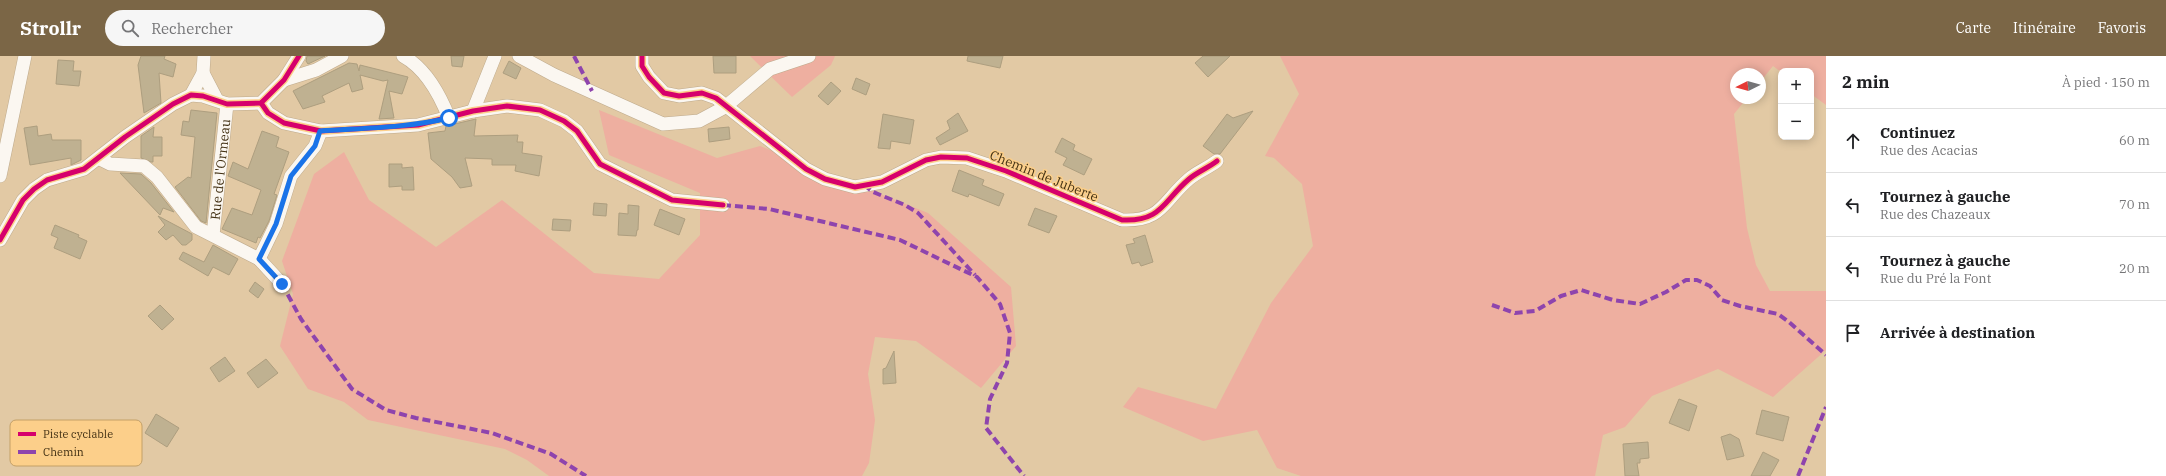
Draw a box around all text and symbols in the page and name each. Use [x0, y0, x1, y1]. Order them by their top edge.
search box [105, 10, 385, 46]
text: Strollr [20, 16, 81, 40]
icon: search [119, 17, 141, 39]
text: Rechercher [151, 19, 233, 38]
text: Carte [1956, 19, 1991, 37]
text: Itinéraire [2013, 19, 2076, 37]
text: Favoris [2098, 19, 2146, 37]
north arrow [1730, 68, 1766, 104]
map controls [1778, 68, 1814, 140]
button: + [1778, 68, 1814, 104]
text: 2 min [1842, 71, 1890, 93]
text: À pied · 150 m [2062, 74, 2150, 91]
button: − [1778, 104, 1814, 140]
route start [440, 109, 458, 127]
street label: Rue de l'Ormeau [206, 118, 234, 221]
text: Continuez [1880, 123, 1955, 142]
icon: ahead [1842, 130, 1864, 152]
text: 60 m [2119, 132, 2150, 149]
text: Rue des Acacias [1880, 142, 1978, 159]
street label: Chemin de Juberte [987, 146, 1101, 206]
text: Tournez à gauche [1880, 187, 2011, 206]
icon: left [1842, 194, 1864, 216]
text: 70 m [2119, 196, 2150, 213]
text: Rue des Chazeaux [1880, 206, 1991, 223]
text: Tournez à gauche [1880, 251, 2011, 270]
icon: left [1842, 258, 1864, 280]
text: 20 m [2119, 260, 2150, 277]
text: Rue du Pré la Font [1880, 270, 1991, 287]
route end [273, 275, 291, 293]
icon: arrive [1842, 322, 1864, 344]
text: Arrivée à destination [1880, 323, 2035, 342]
legend [10, 420, 142, 466]
text: Piste cyclable [43, 427, 113, 441]
text: Chemin [43, 445, 84, 459]

